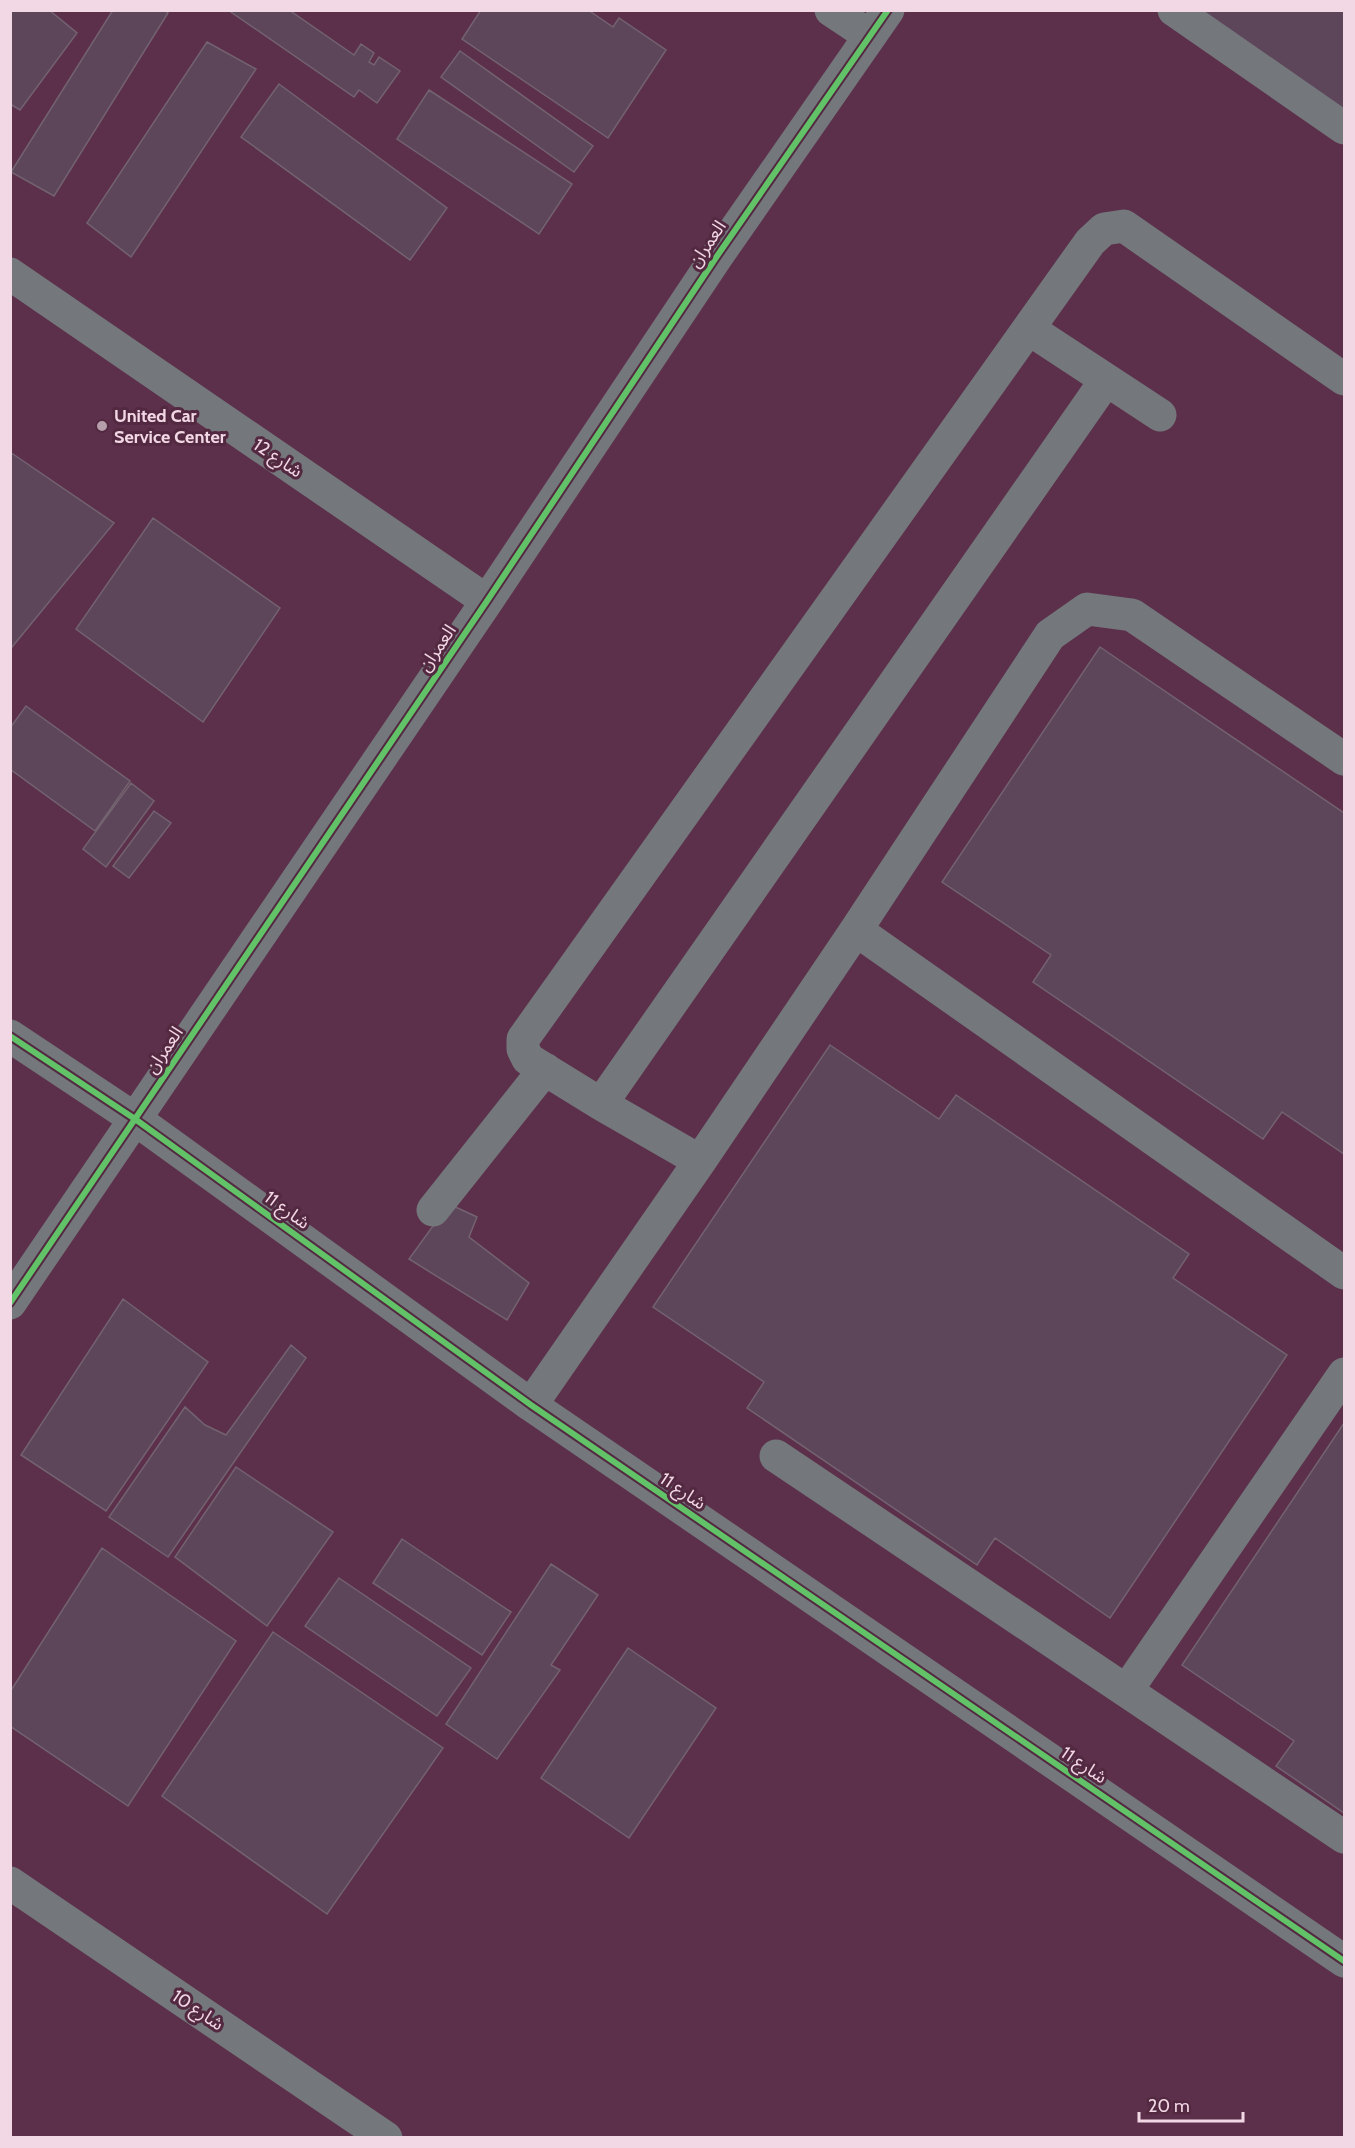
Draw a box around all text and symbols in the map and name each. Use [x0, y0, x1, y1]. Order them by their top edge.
street label: العمران [683, 216, 731, 272]
place label: United Car Service Center [114, 405, 226, 448]
marker: United Car Service Center [95, 419, 109, 433]
street label: شارع 12 [248, 434, 307, 485]
street label: العمران [413, 620, 461, 676]
street label: العمران [140, 1022, 188, 1078]
street label: شارع 11 [258, 1186, 314, 1236]
street label: شارع 11 [654, 1468, 710, 1517]
street label: شارع 11 [1055, 1742, 1111, 1791]
street label: شارع 10 [166, 1985, 228, 2038]
scale bar [1139, 2085, 1242, 2123]
text: 20 m [1148, 2095, 1190, 2117]

